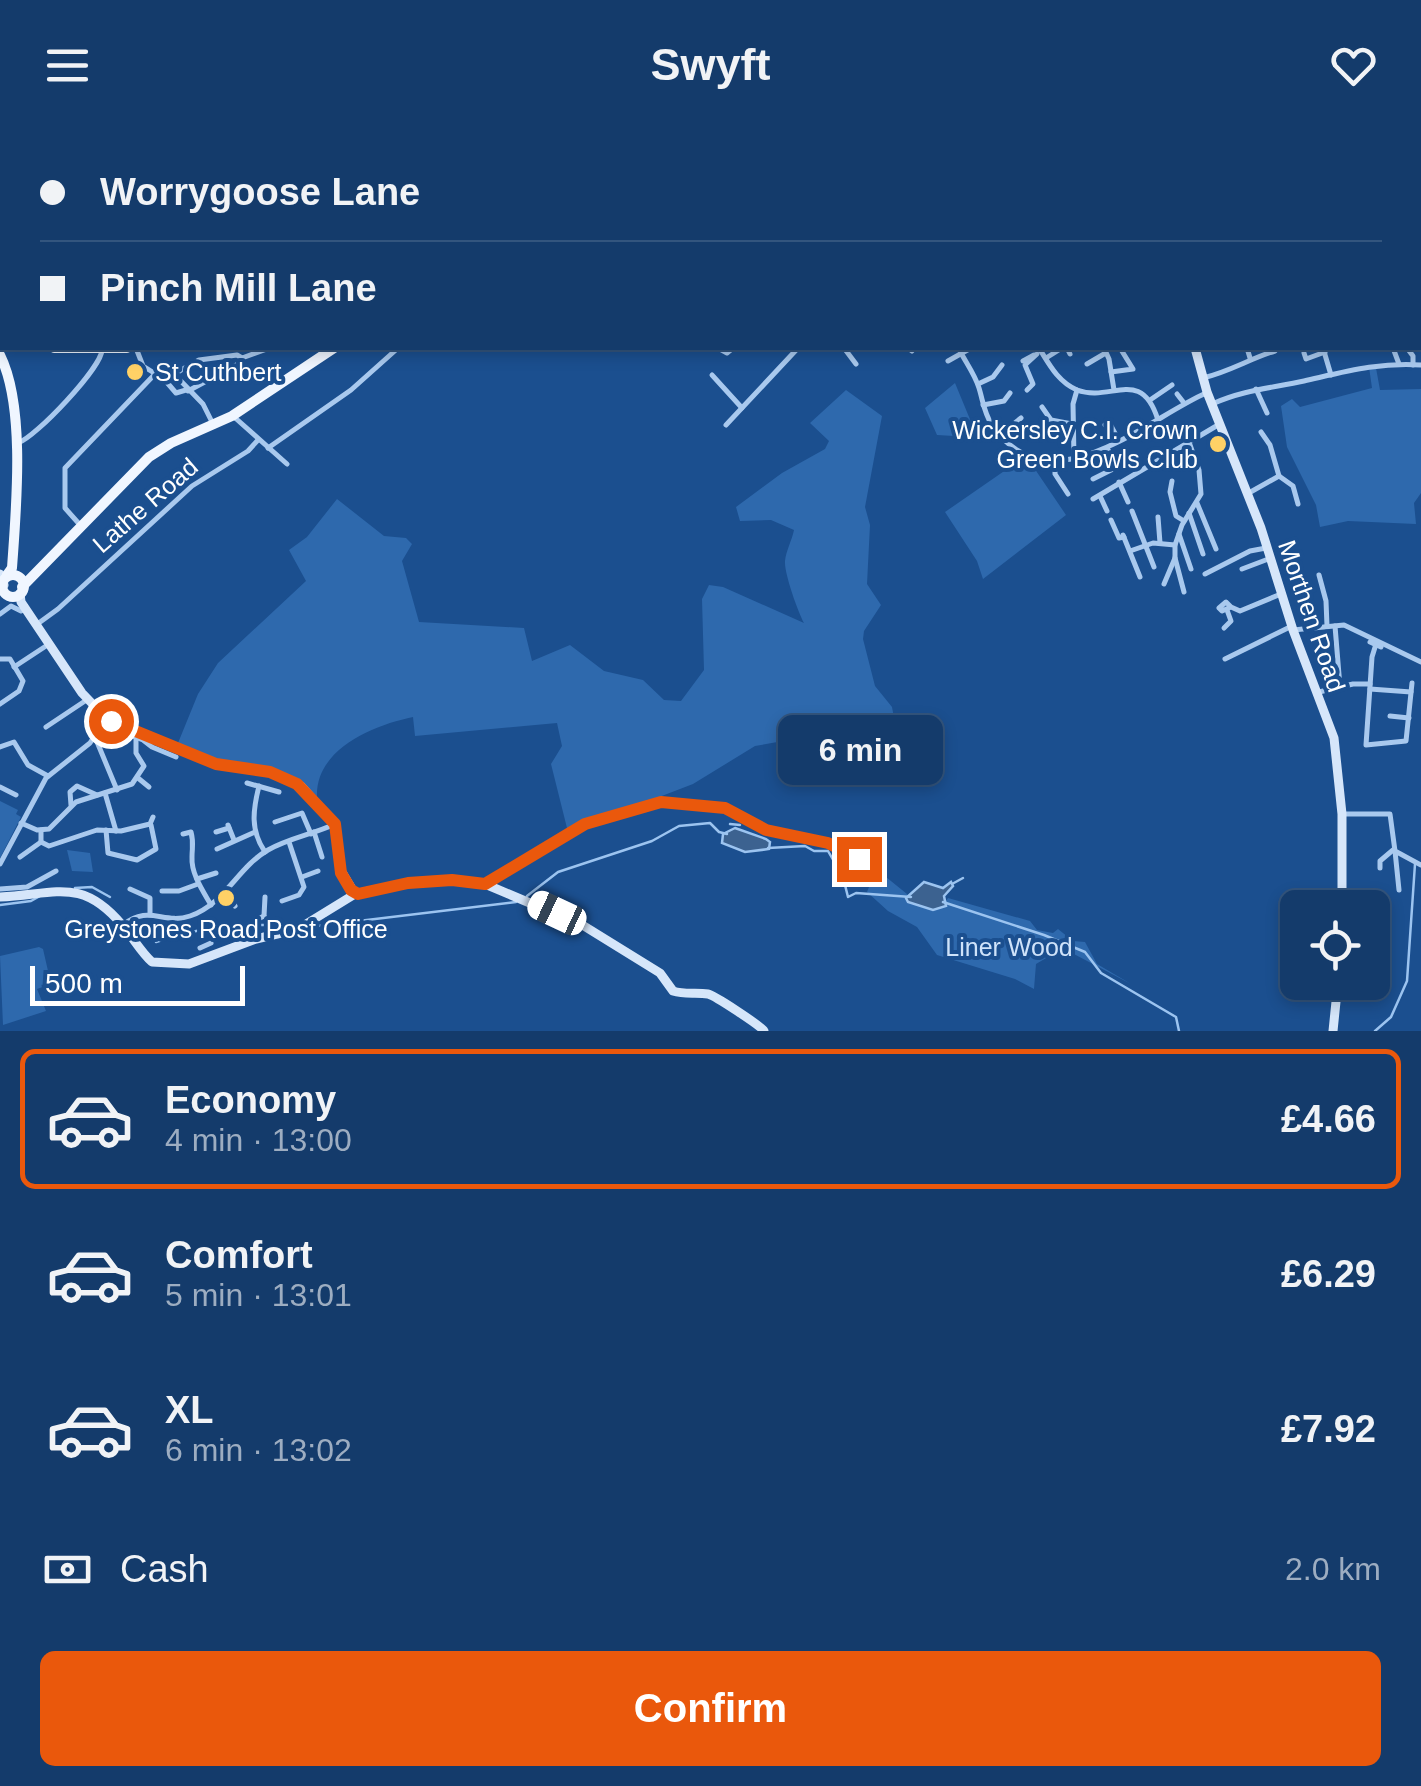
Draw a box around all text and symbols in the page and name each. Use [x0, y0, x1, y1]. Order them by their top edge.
icon: menu [40, 38, 95, 93]
icon: heart [1326, 38, 1381, 93]
text: Swyft [650, 39, 771, 90]
text: Worrygoose Lane [100, 171, 420, 213]
text: Pinch Mill Lane [100, 267, 377, 309]
place label: St Cuthbert [155, 358, 282, 386]
marker: St Cuthbert [124, 361, 146, 383]
place label: Wickersley C.I. Crown Green Bowls Club [952, 416, 1198, 473]
marker: Wickersley C.I. Crown Green Bowls Club [1207, 433, 1229, 455]
street label: Lathe Road [87, 452, 203, 558]
street label: Morthen Road [1273, 537, 1351, 695]
route start [89, 699, 134, 744]
callout: 6 min [776, 714, 942, 784]
text: 6 min [819, 732, 902, 768]
route end [837, 837, 882, 882]
marker: Greystones Road Post Office [215, 887, 237, 909]
car [523, 887, 591, 939]
map controls [1280, 890, 1390, 1000]
button: locate [1280, 890, 1390, 1000]
place label: Greystones Road Post Office [64, 915, 388, 943]
park label: Liner Wood [945, 933, 1073, 961]
scale bar [30, 961, 245, 1006]
text: 500 m [45, 968, 123, 999]
icon: car [45, 1074, 135, 1164]
text: Economy [165, 1079, 336, 1121]
text: £4.66 [1281, 1098, 1376, 1140]
text: 4 min · 13:00 [165, 1122, 352, 1158]
icon: car [45, 1229, 135, 1319]
text: Comfort [165, 1234, 313, 1276]
text: £6.29 [1281, 1253, 1376, 1295]
text: 5 min · 13:01 [165, 1277, 352, 1313]
icon: car [45, 1384, 135, 1474]
text: XL [165, 1389, 214, 1431]
text: £7.92 [1281, 1408, 1376, 1450]
text: 6 min · 13:02 [165, 1432, 352, 1468]
icon: cash [40, 1542, 95, 1597]
text: Cash [120, 1548, 209, 1590]
text: 2.0 km [1285, 1551, 1381, 1587]
button: Confirm [40, 1651, 1381, 1766]

